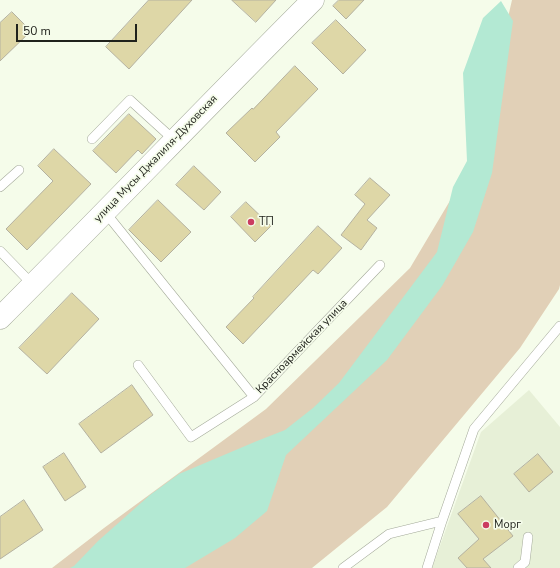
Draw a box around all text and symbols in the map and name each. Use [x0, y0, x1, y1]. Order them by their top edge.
scale bar [18, 16, 139, 42]
text: 50 m [23, 23, 51, 39]
street label: улица Мусы Джалиля-Духовская [92, 93, 220, 225]
place label: ТП [259, 215, 274, 229]
marker: ТП [246, 217, 256, 227]
street label: Красноармейская улица [254, 297, 350, 397]
place label: Морг [494, 518, 521, 532]
marker: Морг [481, 520, 491, 530]

